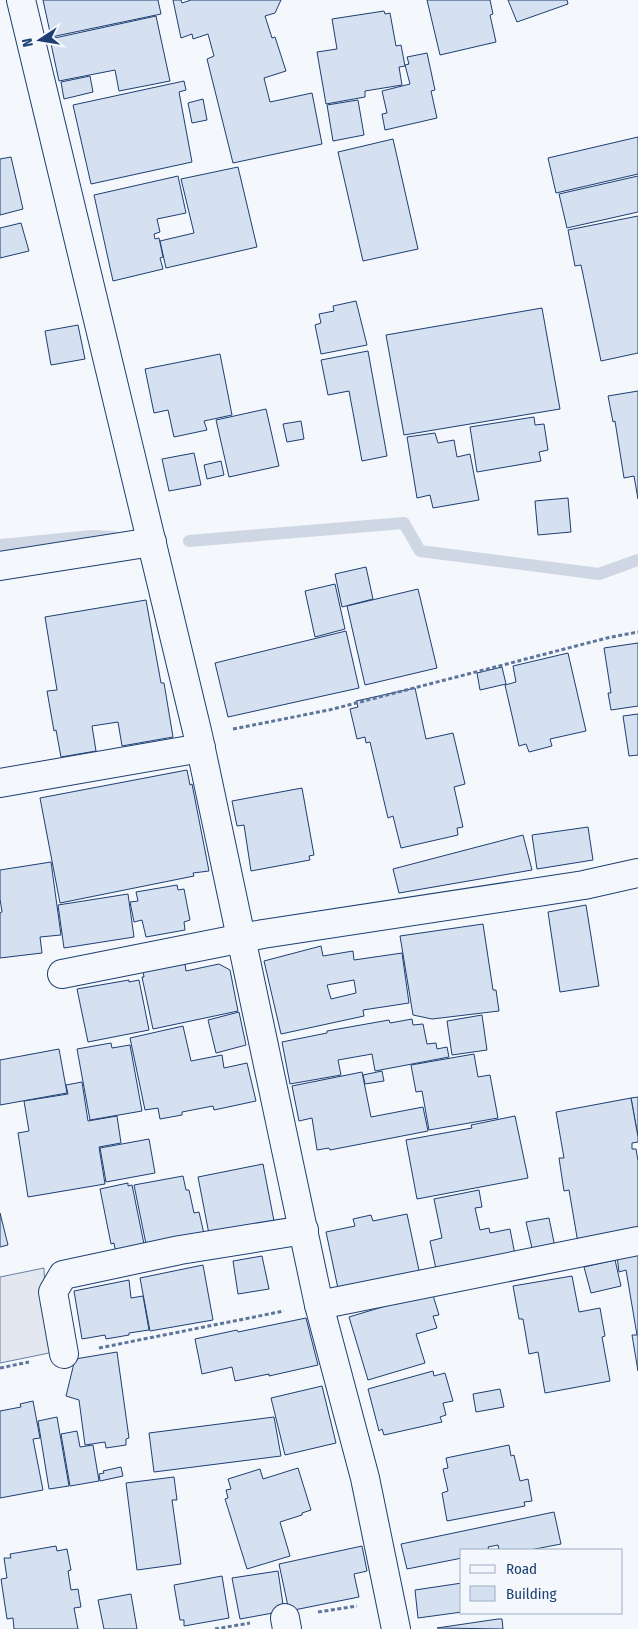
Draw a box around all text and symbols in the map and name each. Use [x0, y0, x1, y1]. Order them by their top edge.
north arrow [15, 15, 65, 65]
text: N [19, 37, 37, 48]
legend [460, 1549, 623, 1614]
text: Road [506, 1560, 537, 1578]
text: Building [506, 1585, 557, 1603]

